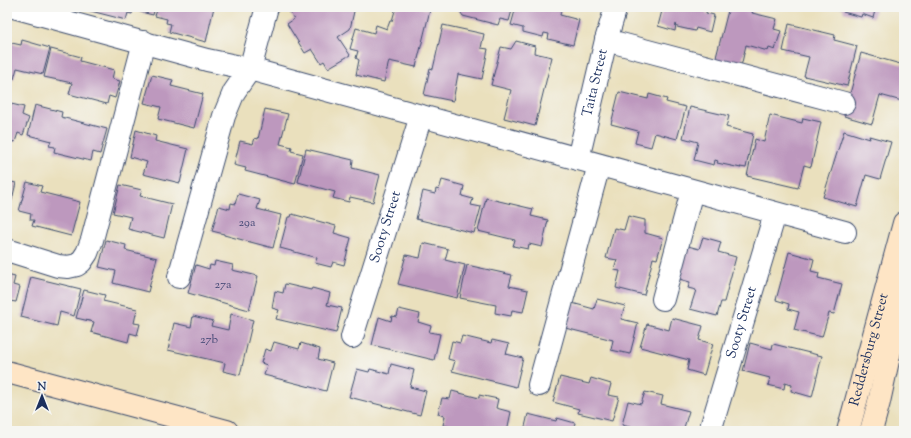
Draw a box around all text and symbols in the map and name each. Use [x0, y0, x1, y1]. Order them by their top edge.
street label: Taita Street [578, 47, 614, 119]
street label: Sooty Street [366, 188, 407, 266]
house number: 29a [239, 214, 256, 232]
house number: 27a [214, 276, 232, 294]
street label: Sooty Street [722, 284, 763, 361]
street label: Reddersburg Street [845, 291, 895, 408]
house number: 27b [200, 331, 218, 349]
north arrow [22, 376, 62, 416]
text: N [37, 379, 47, 395]

